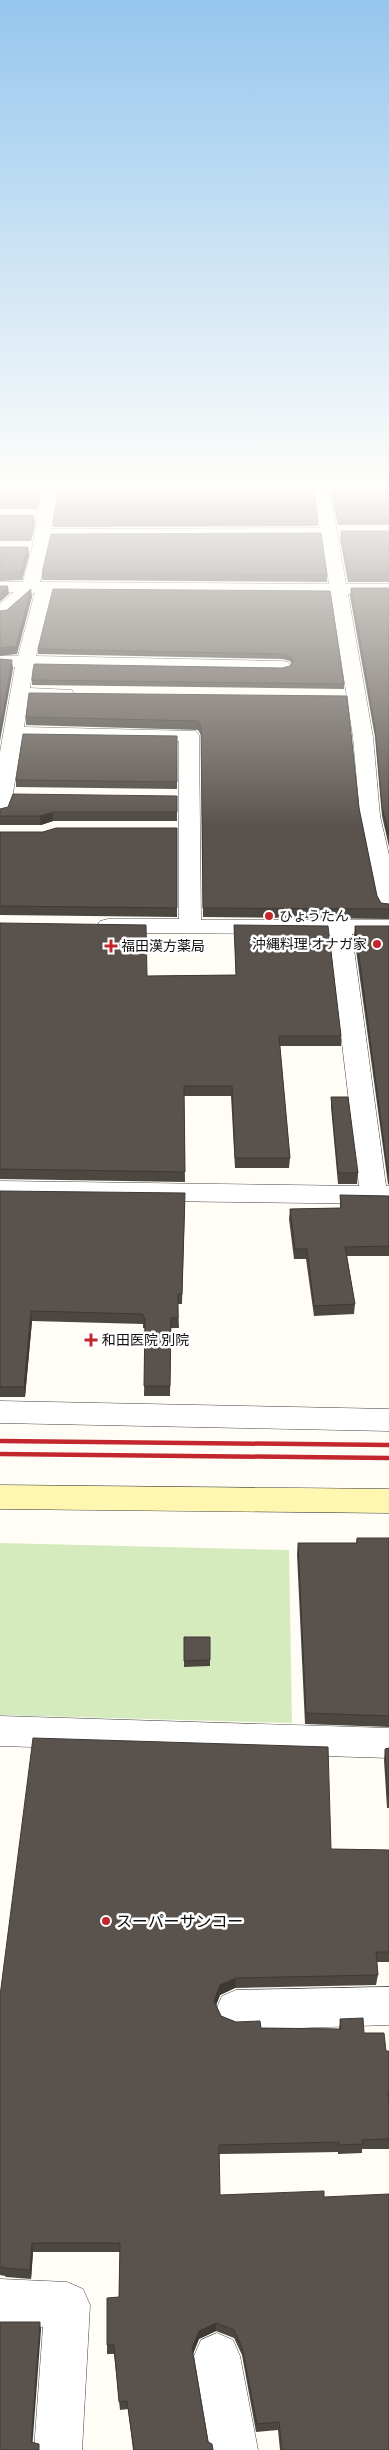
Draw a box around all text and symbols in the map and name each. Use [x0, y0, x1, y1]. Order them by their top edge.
place label: ひょうたん [279, 906, 349, 926]
marker: ひょうたん [263, 910, 275, 922]
place label: 沖縄料理 オナガ家 [252, 934, 367, 954]
place label: 福田漢方薬局 [121, 936, 205, 956]
marker: 沖縄料理 オナガ家 [371, 938, 383, 950]
marker: 福田漢方薬局 [105, 940, 117, 952]
place label: 和田医院 別院 [102, 1330, 189, 1350]
marker: 和田医院 別院 [84, 1333, 98, 1347]
place label: スーパーサンコー [116, 1910, 244, 1932]
marker: スーパーサンコー [100, 1915, 112, 1927]

